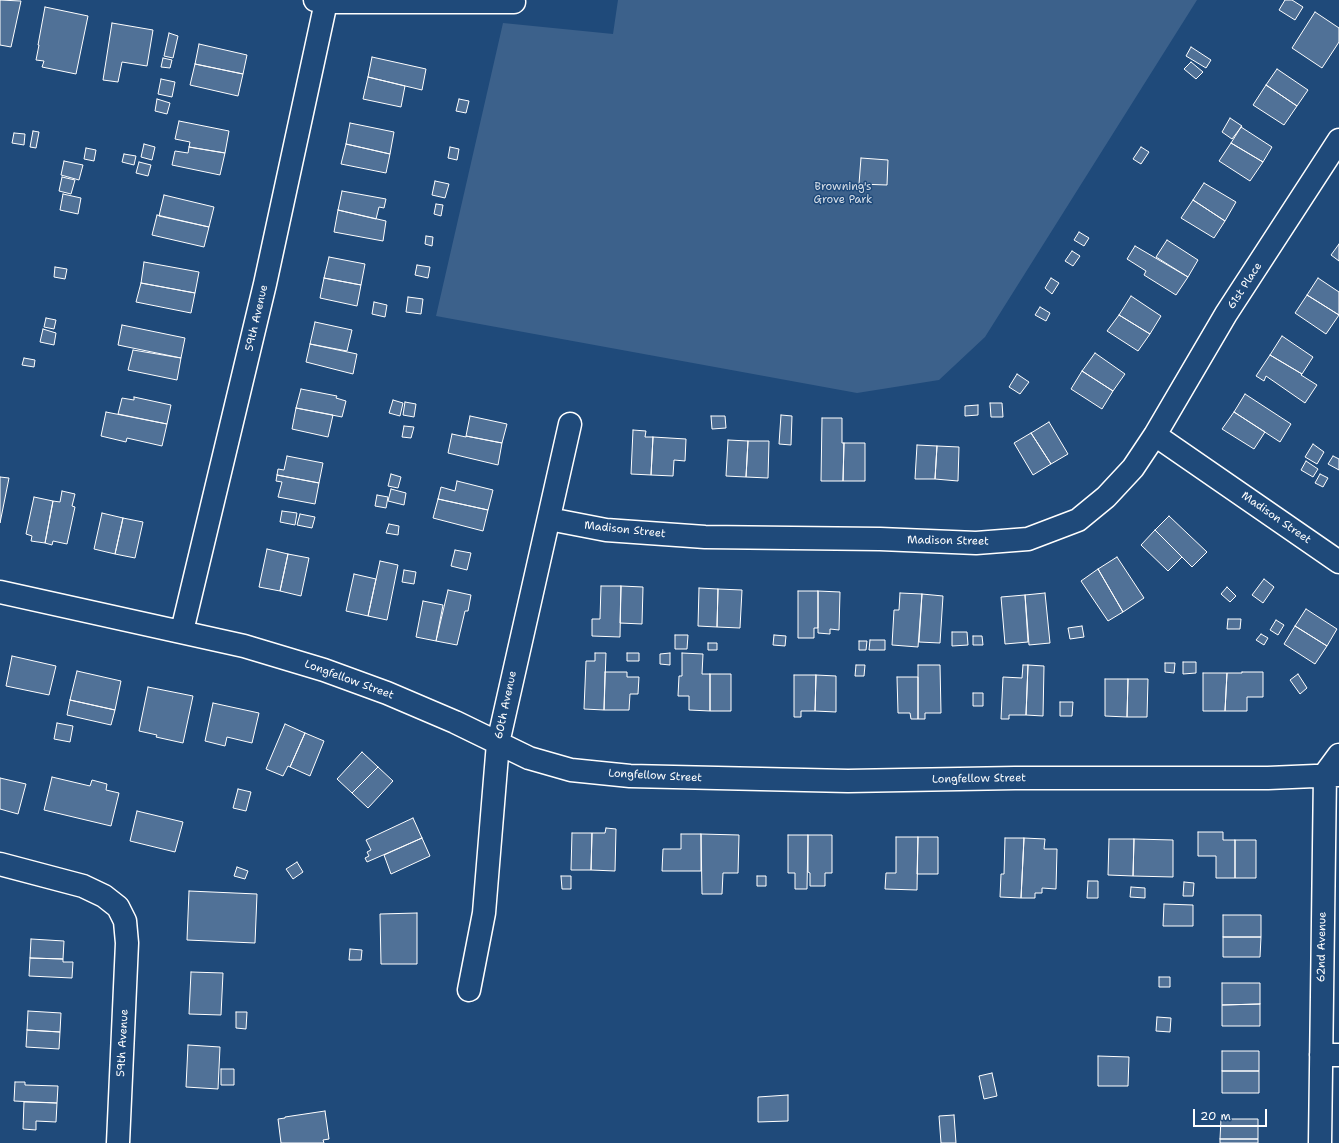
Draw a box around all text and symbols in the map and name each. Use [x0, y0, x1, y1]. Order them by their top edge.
park label: Browning's Grove Park [814, 180, 872, 206]
street label: 61st Place [1225, 260, 1265, 312]
street label: 59th Avenue [243, 283, 271, 353]
street label: Madison Street [1239, 489, 1313, 547]
street label: Madison Street [584, 519, 666, 541]
street label: Madison Street [907, 534, 989, 548]
street label: Longfellow Street [303, 658, 395, 702]
street label: 60th Avenue [492, 670, 520, 740]
street label: Longfellow Street [608, 767, 702, 785]
street label: Longfellow Street [932, 772, 1026, 786]
street label: 62nd Avenue [1315, 912, 1329, 982]
street label: 59th Avenue [115, 1009, 131, 1077]
scale bar [1195, 1101, 1269, 1127]
text: 20 m [1200, 1108, 1231, 1124]

